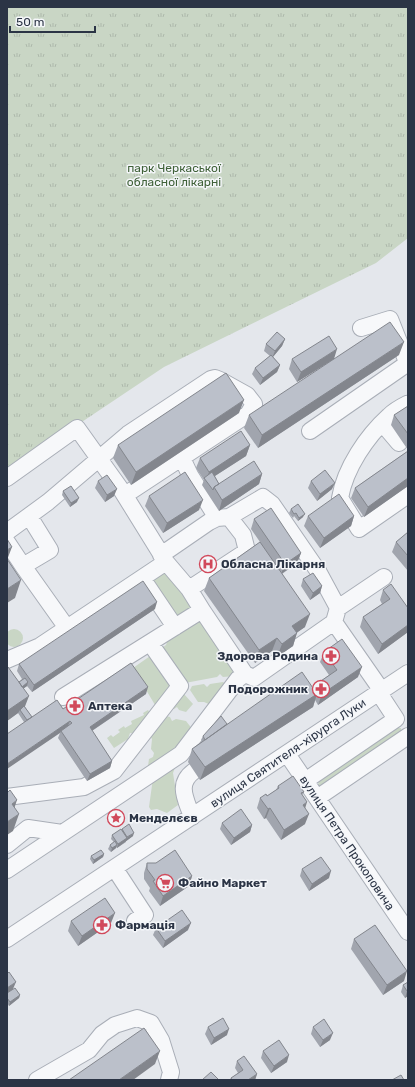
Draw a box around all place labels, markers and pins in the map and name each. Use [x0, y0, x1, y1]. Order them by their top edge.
hospital icon: Обласна Лікарня [198, 554, 218, 574]
place label: Обласна Лікарня [221, 557, 325, 571]
pharmacy icon: Здорова Родина [321, 646, 341, 666]
place label: Здорова Родина [217, 649, 318, 663]
pharmacy icon: Подорожник [311, 679, 331, 699]
place label: Подорожник [228, 682, 309, 696]
pharmacy icon: Аптека [65, 696, 85, 716]
place label: Аптека [88, 699, 132, 713]
place icon: Менделєєв [106, 808, 126, 828]
place label: Менделєєв [129, 811, 198, 825]
supermarket icon: Файно Маркет [155, 873, 175, 893]
place label: Файно Маркет [178, 876, 267, 890]
pharmacy icon: Фармація [92, 915, 112, 935]
place label: Фармація [115, 918, 175, 932]

